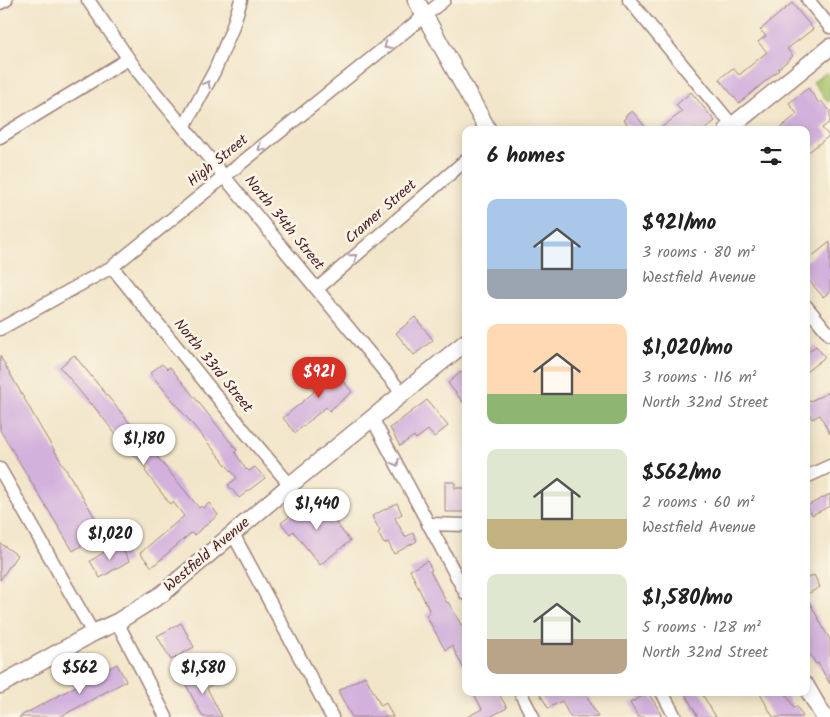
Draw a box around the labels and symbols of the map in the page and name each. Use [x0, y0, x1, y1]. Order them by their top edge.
one-way arrow [384, 41, 393, 49]
one-way arrow [201, 81, 211, 90]
street label: High Street [182, 129, 254, 193]
one-way arrow [257, 143, 266, 152]
street label: North 34th Street [238, 170, 330, 276]
street label: Cramer Street [340, 174, 422, 250]
one-way arrow [348, 254, 357, 263]
street label: North 33rd Street [167, 314, 259, 419]
pin: $921 [289, 356, 349, 399]
pin: $1,180 [103, 424, 185, 466]
one-way arrow [389, 457, 399, 466]
pin: $1,440 [276, 488, 358, 531]
street label: Westfield Avenue [158, 511, 256, 598]
pin: $1,020 [69, 518, 151, 561]
pin: $562 [50, 652, 110, 695]
pin: $1,580 [162, 652, 244, 695]

